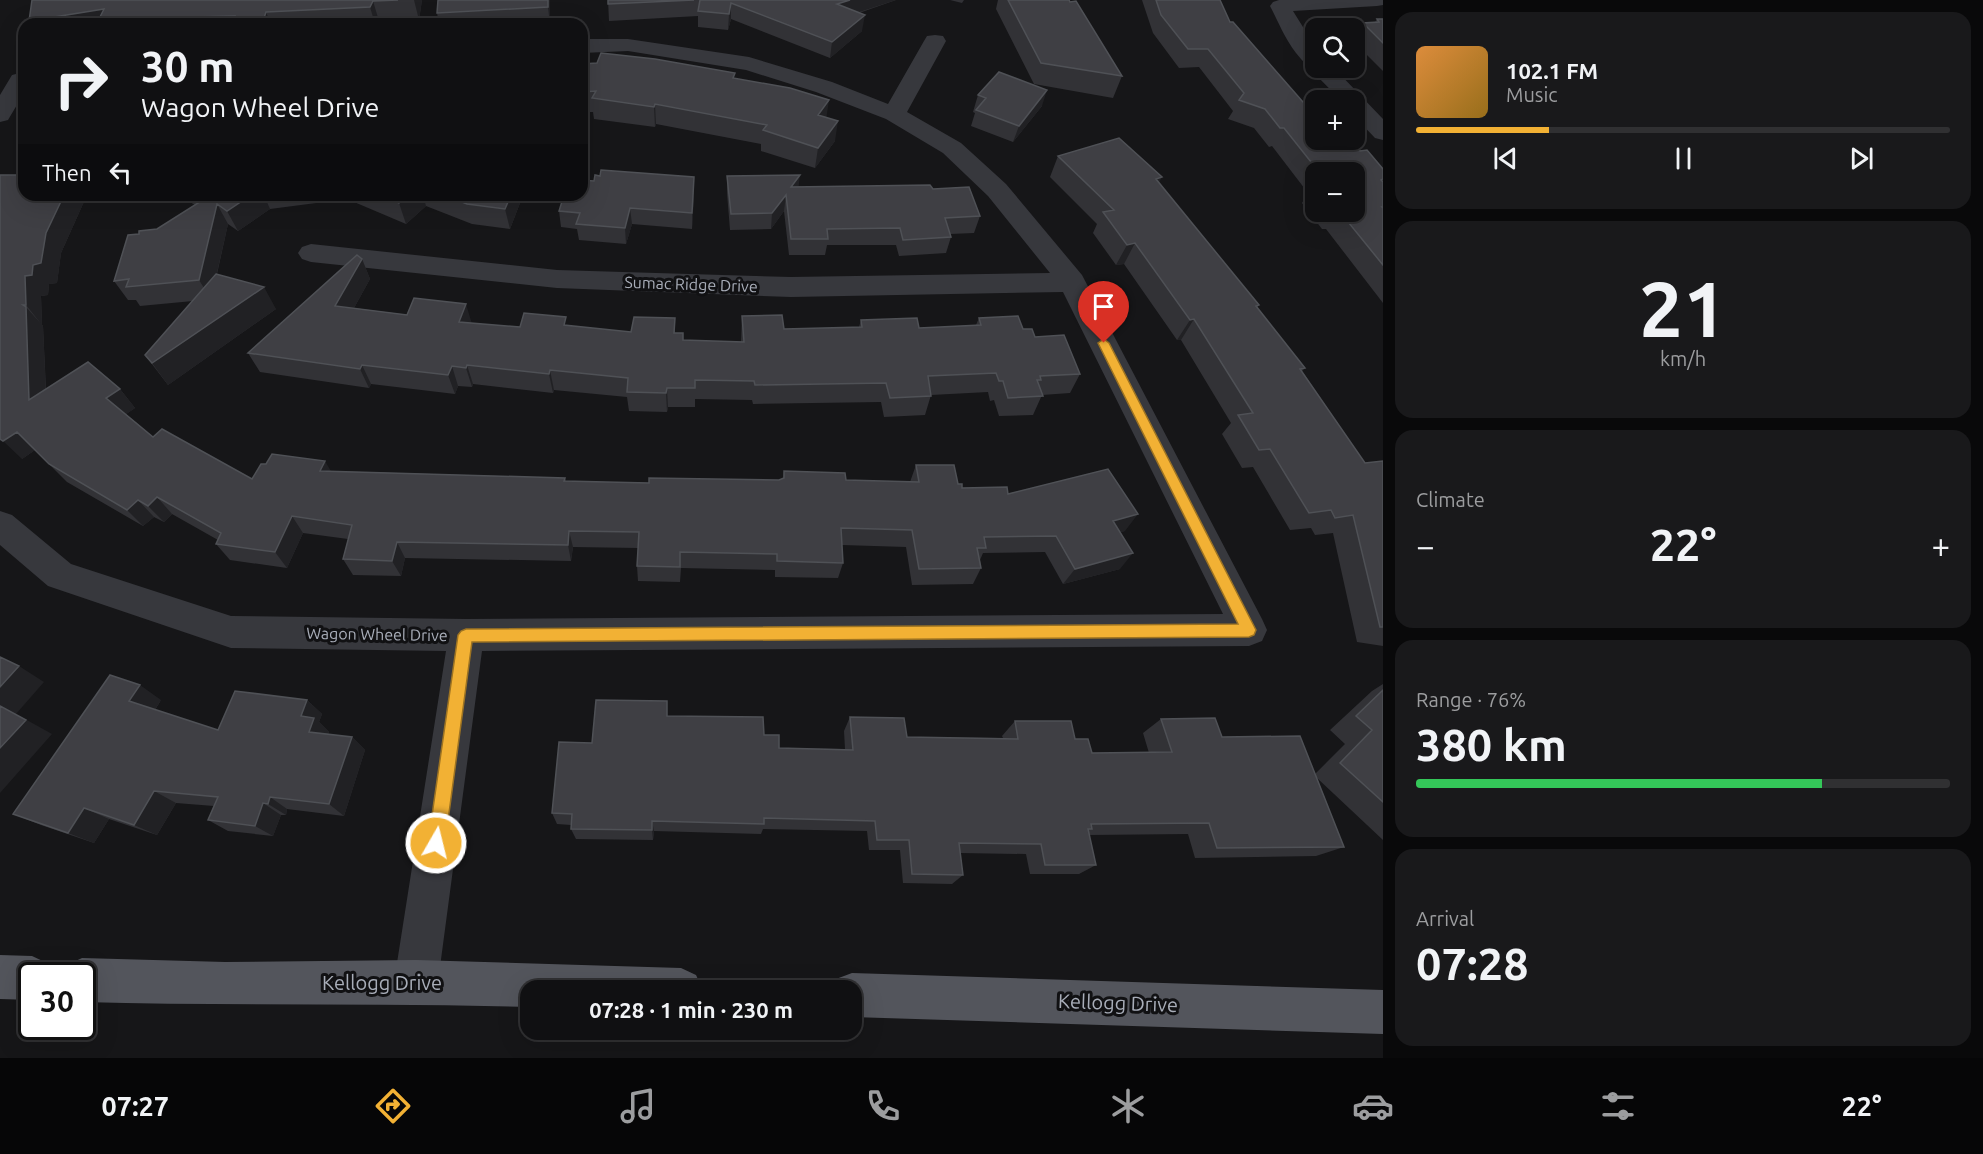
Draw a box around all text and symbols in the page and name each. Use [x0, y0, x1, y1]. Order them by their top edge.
map controls [1305, 18, 1365, 222]
button: search [1305, 18, 1365, 78]
icon: right [42, 42, 120, 120]
text: 30 m [141, 43, 235, 90]
text: 102.1 FM [1506, 58, 1598, 83]
text: Music [1506, 83, 1558, 106]
button: + [1305, 90, 1365, 150]
text: Wagon Wheel Drive [141, 92, 380, 122]
icon: previous [1489, 142, 1522, 175]
icon: pause [1667, 142, 1700, 175]
icon: next [1845, 142, 1878, 175]
icon: left [104, 156, 137, 189]
text: Then [42, 160, 92, 185]
button: − [1305, 162, 1365, 222]
text: 21 [1639, 264, 1727, 352]
street label: Sumac Ridge Drive [624, 273, 758, 295]
pin [1078, 281, 1129, 343]
icon: arrive [1087, 290, 1120, 323]
text: km/h [1660, 347, 1706, 370]
text: Climate [1416, 488, 1485, 511]
text: 22° [1650, 519, 1716, 570]
text: − [1416, 527, 1435, 564]
text: + [1931, 527, 1950, 564]
street label: Wagon Wheel Drive [306, 624, 448, 644]
text: Range · 76% [1416, 688, 1526, 711]
text: 380 km [1416, 719, 1567, 770]
position arrow [404, 811, 468, 875]
text: Arrival [1416, 907, 1474, 930]
text: 07:28 [1416, 938, 1529, 989]
speed limit sign: 30 [18, 962, 96, 1040]
street label: Kellogg Drive [322, 971, 442, 994]
street label: Kellogg Drive [1058, 989, 1178, 1016]
text: 07:28 · 1 min · 230 m [589, 997, 793, 1022]
icon: directions [372, 1085, 414, 1127]
icon: music [617, 1085, 659, 1127]
icon: phone [862, 1085, 904, 1127]
icon: climate [1107, 1085, 1149, 1127]
icon: car [1352, 1085, 1394, 1127]
icon: filters [1597, 1085, 1639, 1127]
text: 07:27 [101, 1091, 169, 1121]
text: 22° [1841, 1091, 1881, 1121]

